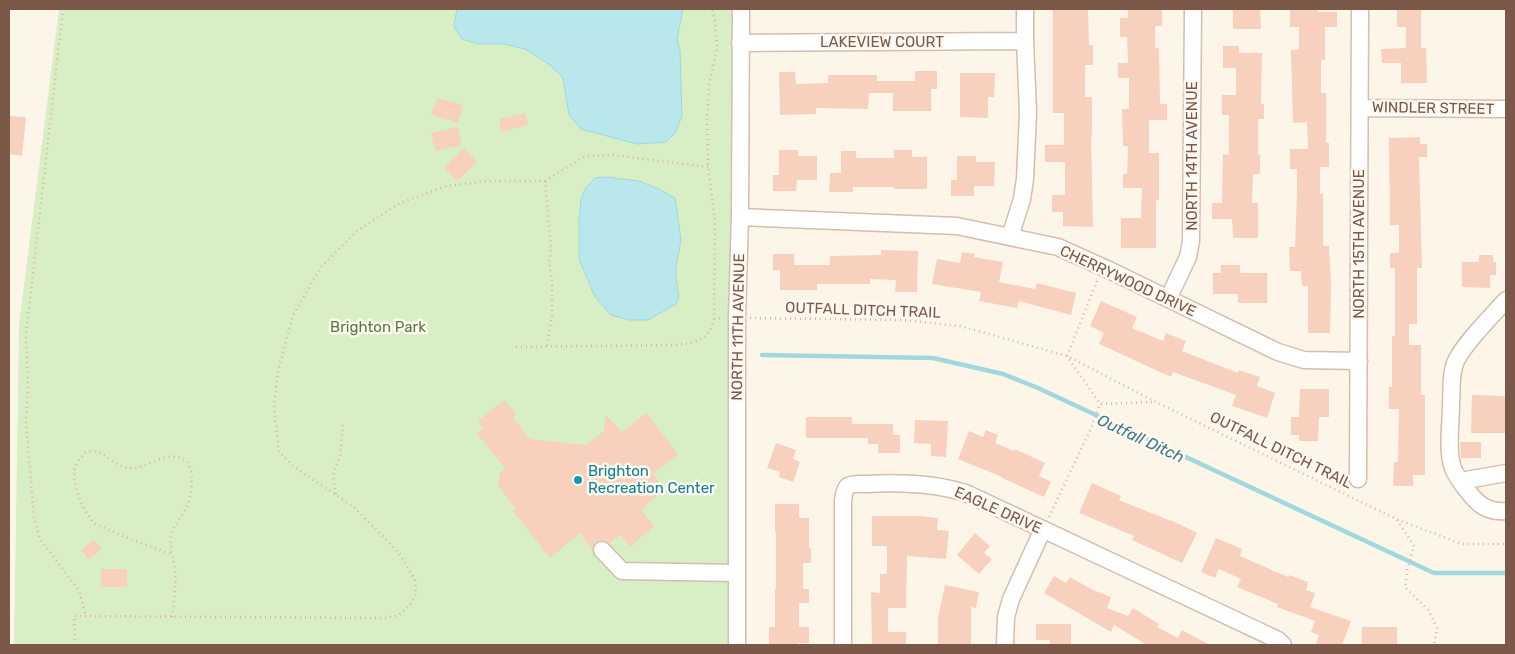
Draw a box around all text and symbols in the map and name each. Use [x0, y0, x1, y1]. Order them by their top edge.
street label: LAKEVIEW COURT [820, 33, 944, 51]
street label: NORTH 14TH AVENUE [1183, 81, 1201, 231]
street label: WINDLER STREET [1372, 98, 1495, 118]
street label: NORTH 15TH AVENUE [1350, 169, 1368, 319]
street label: CHERRYWOOD DRIVE [1057, 242, 1199, 320]
street label: NORTH 11TH AVENUE [728, 253, 748, 401]
street label: OUTFALL DITCH TRAIL [785, 298, 942, 322]
park label: Brighton Park [330, 318, 426, 336]
street label: OUTFALL DITCH TRAIL [1207, 408, 1355, 492]
water label: Outfall Ditch [1094, 410, 1187, 467]
place label: Brighton Recreation Center [588, 462, 715, 497]
marker: Brighton Recreation Center [572, 474, 584, 486]
street label: EAGLE DRIVE [952, 483, 1044, 537]

